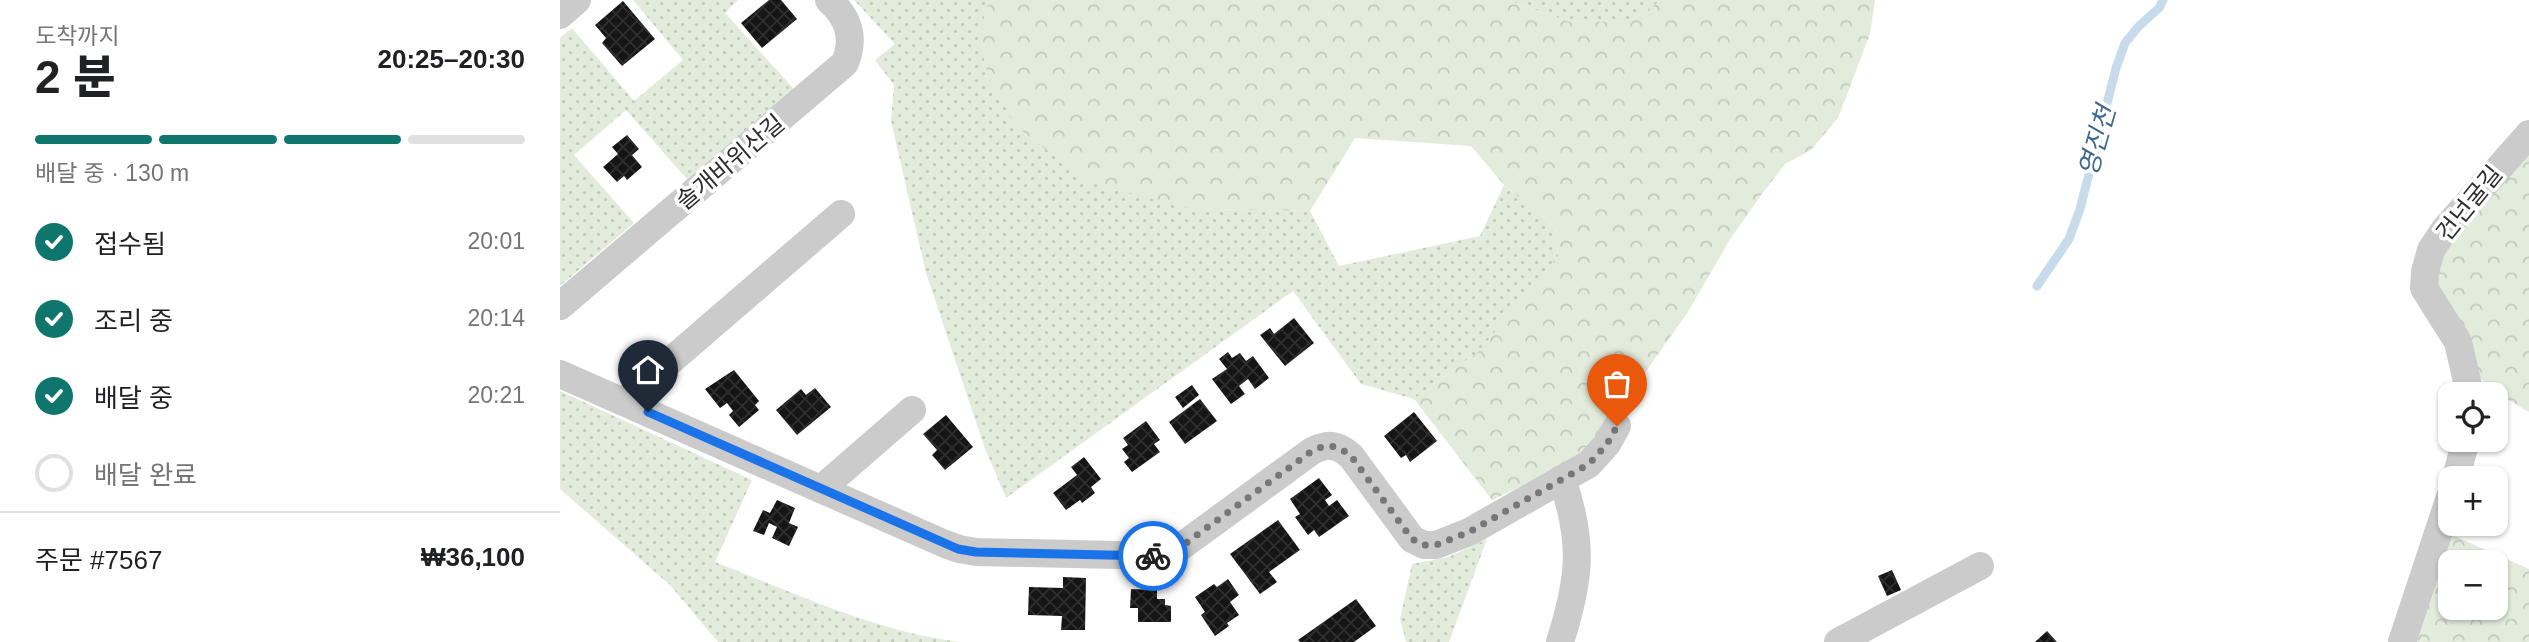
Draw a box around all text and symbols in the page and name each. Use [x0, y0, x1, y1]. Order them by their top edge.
text: 도착까지 [35, 23, 120, 49]
text: 20:25–20:30 [378, 44, 525, 74]
text: 2 분 [35, 51, 116, 103]
water label: 영진천 [2073, 99, 2122, 180]
street label: 솔개바위산길 [671, 109, 789, 215]
text: 배달 중 · 130 m [35, 160, 189, 186]
street label: 건넌굴길 [2431, 160, 2507, 246]
icon: check [35, 223, 73, 261]
text: 20:01 [467, 228, 525, 254]
text: 접수됨 [94, 229, 166, 259]
icon: check [35, 300, 73, 338]
text: 20:14 [467, 305, 525, 331]
text: 조리 중 [94, 306, 173, 336]
pin [618, 340, 678, 412]
icon: home [629, 351, 667, 389]
pin [1587, 354, 1647, 426]
icon: bag [1598, 365, 1636, 403]
icon: check [35, 377, 73, 415]
text: 20:21 [467, 382, 525, 408]
map controls [2438, 382, 2508, 620]
button: locate [2438, 382, 2508, 452]
text: 배달 중 [94, 383, 173, 413]
text: 배달 완료 [94, 460, 197, 490]
button: + [2438, 466, 2508, 536]
courier [1118, 521, 1188, 591]
icon: bike [1134, 537, 1172, 575]
text: ₩36,100 [421, 542, 525, 572]
text: 주문 #7567 [35, 545, 162, 575]
button: − [2438, 550, 2508, 620]

